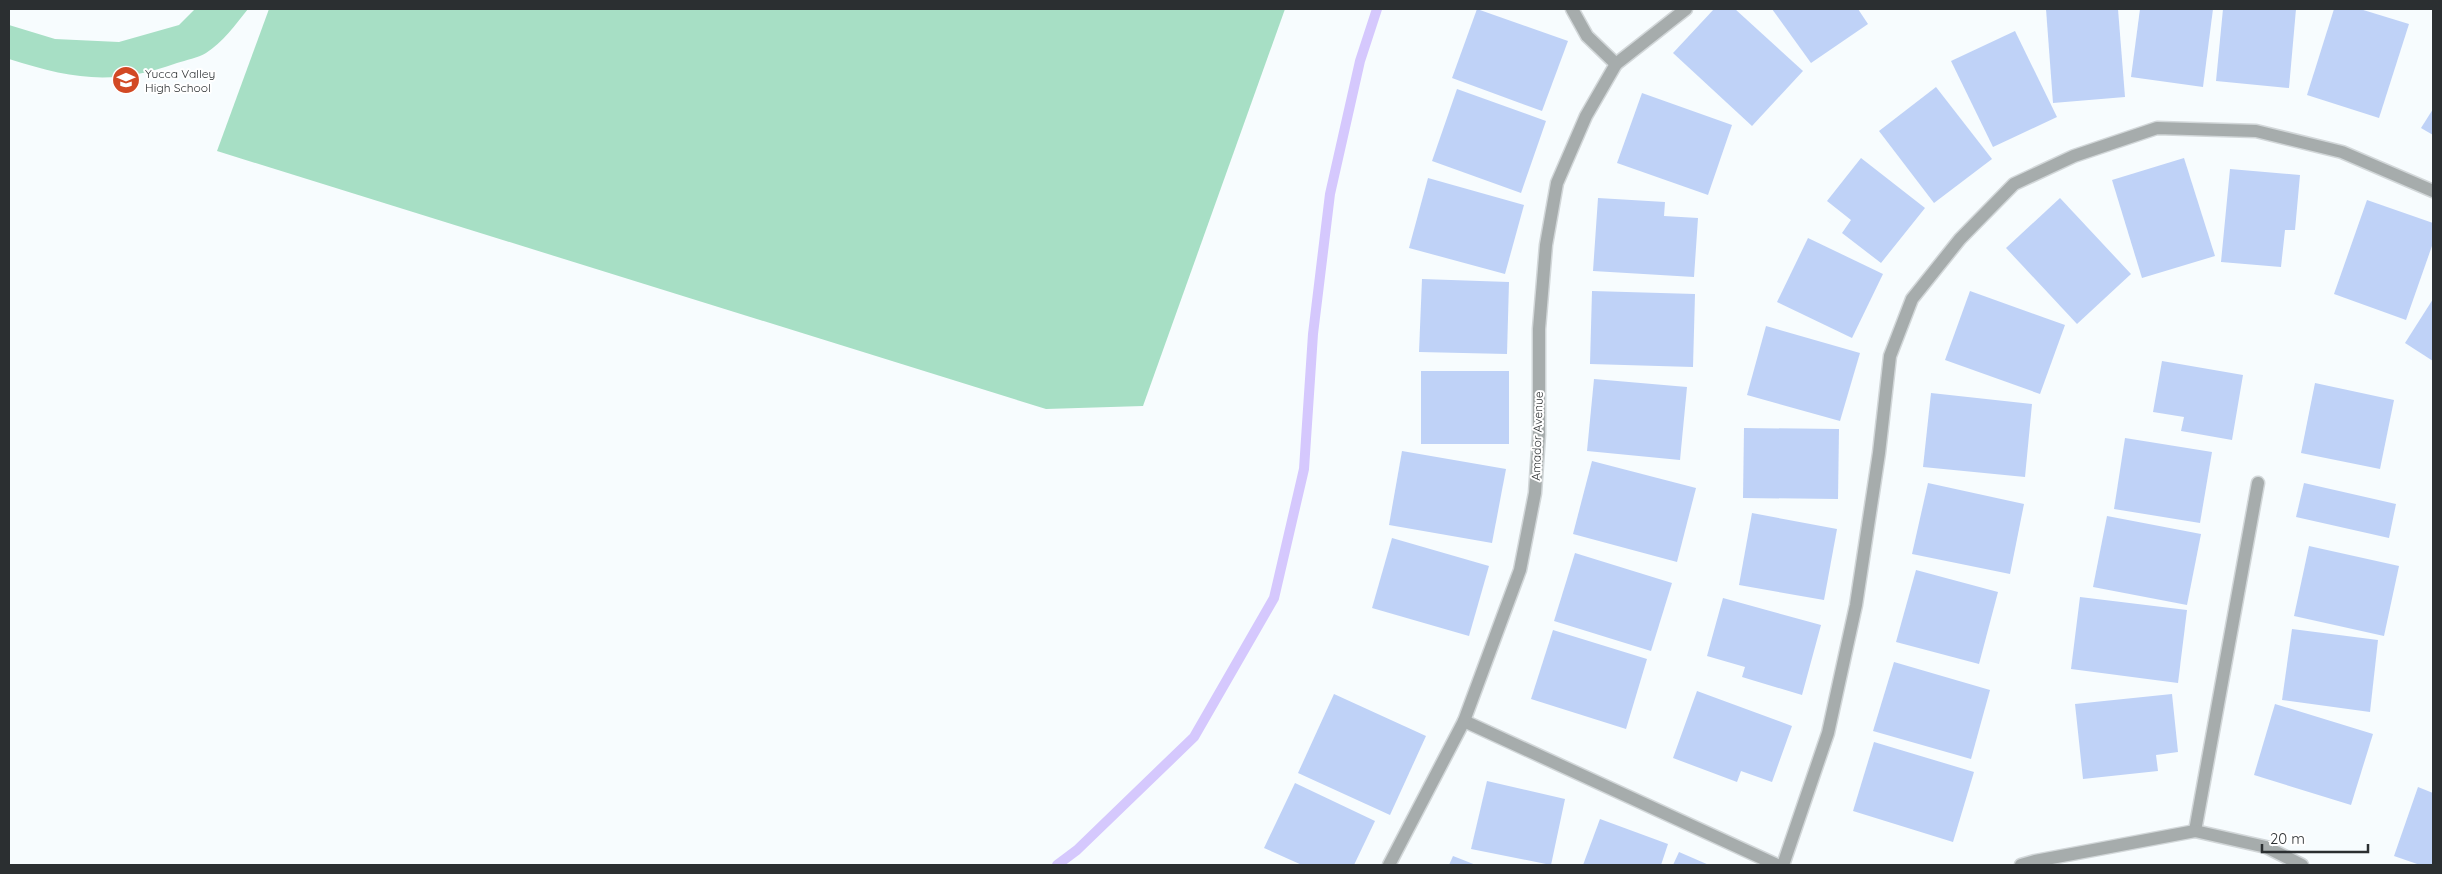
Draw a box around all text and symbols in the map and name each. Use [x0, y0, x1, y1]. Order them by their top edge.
school or university icon: Yucca Valley High School [111, 65, 141, 95]
place label: Yucca Valley High School [145, 66, 215, 95]
street label: Amador Avenue [1528, 391, 1546, 481]
scale bar [2262, 822, 2368, 854]
text: 20 m [2270, 829, 2305, 848]

